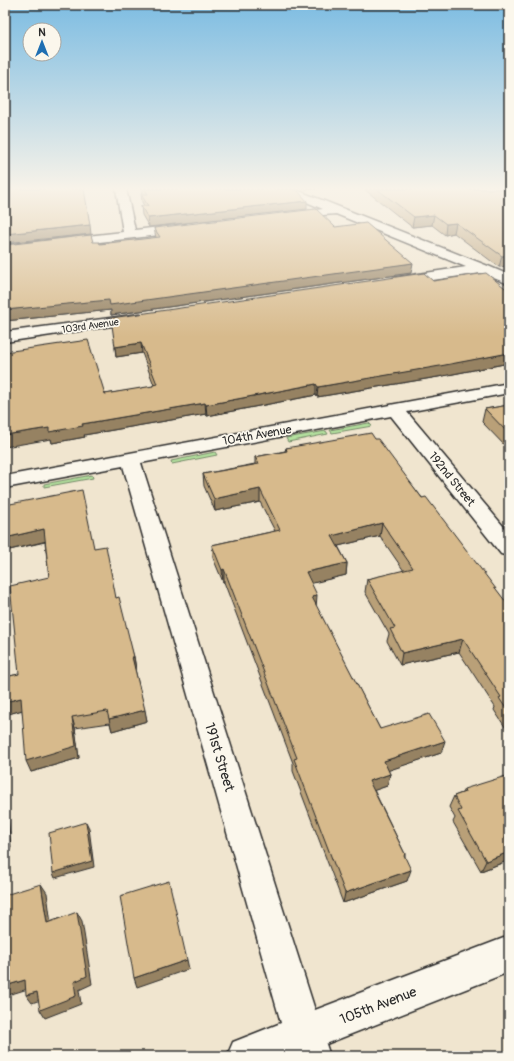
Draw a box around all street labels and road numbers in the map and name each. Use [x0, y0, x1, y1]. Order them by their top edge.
street label: 103rd Avenue [61, 316, 120, 336]
street label: 104th Avenue [221, 422, 293, 449]
street label: 192nd Street [425, 449, 478, 510]
street label: 191st Street [201, 721, 238, 794]
street label: 105th Avenue [337, 983, 419, 1028]

